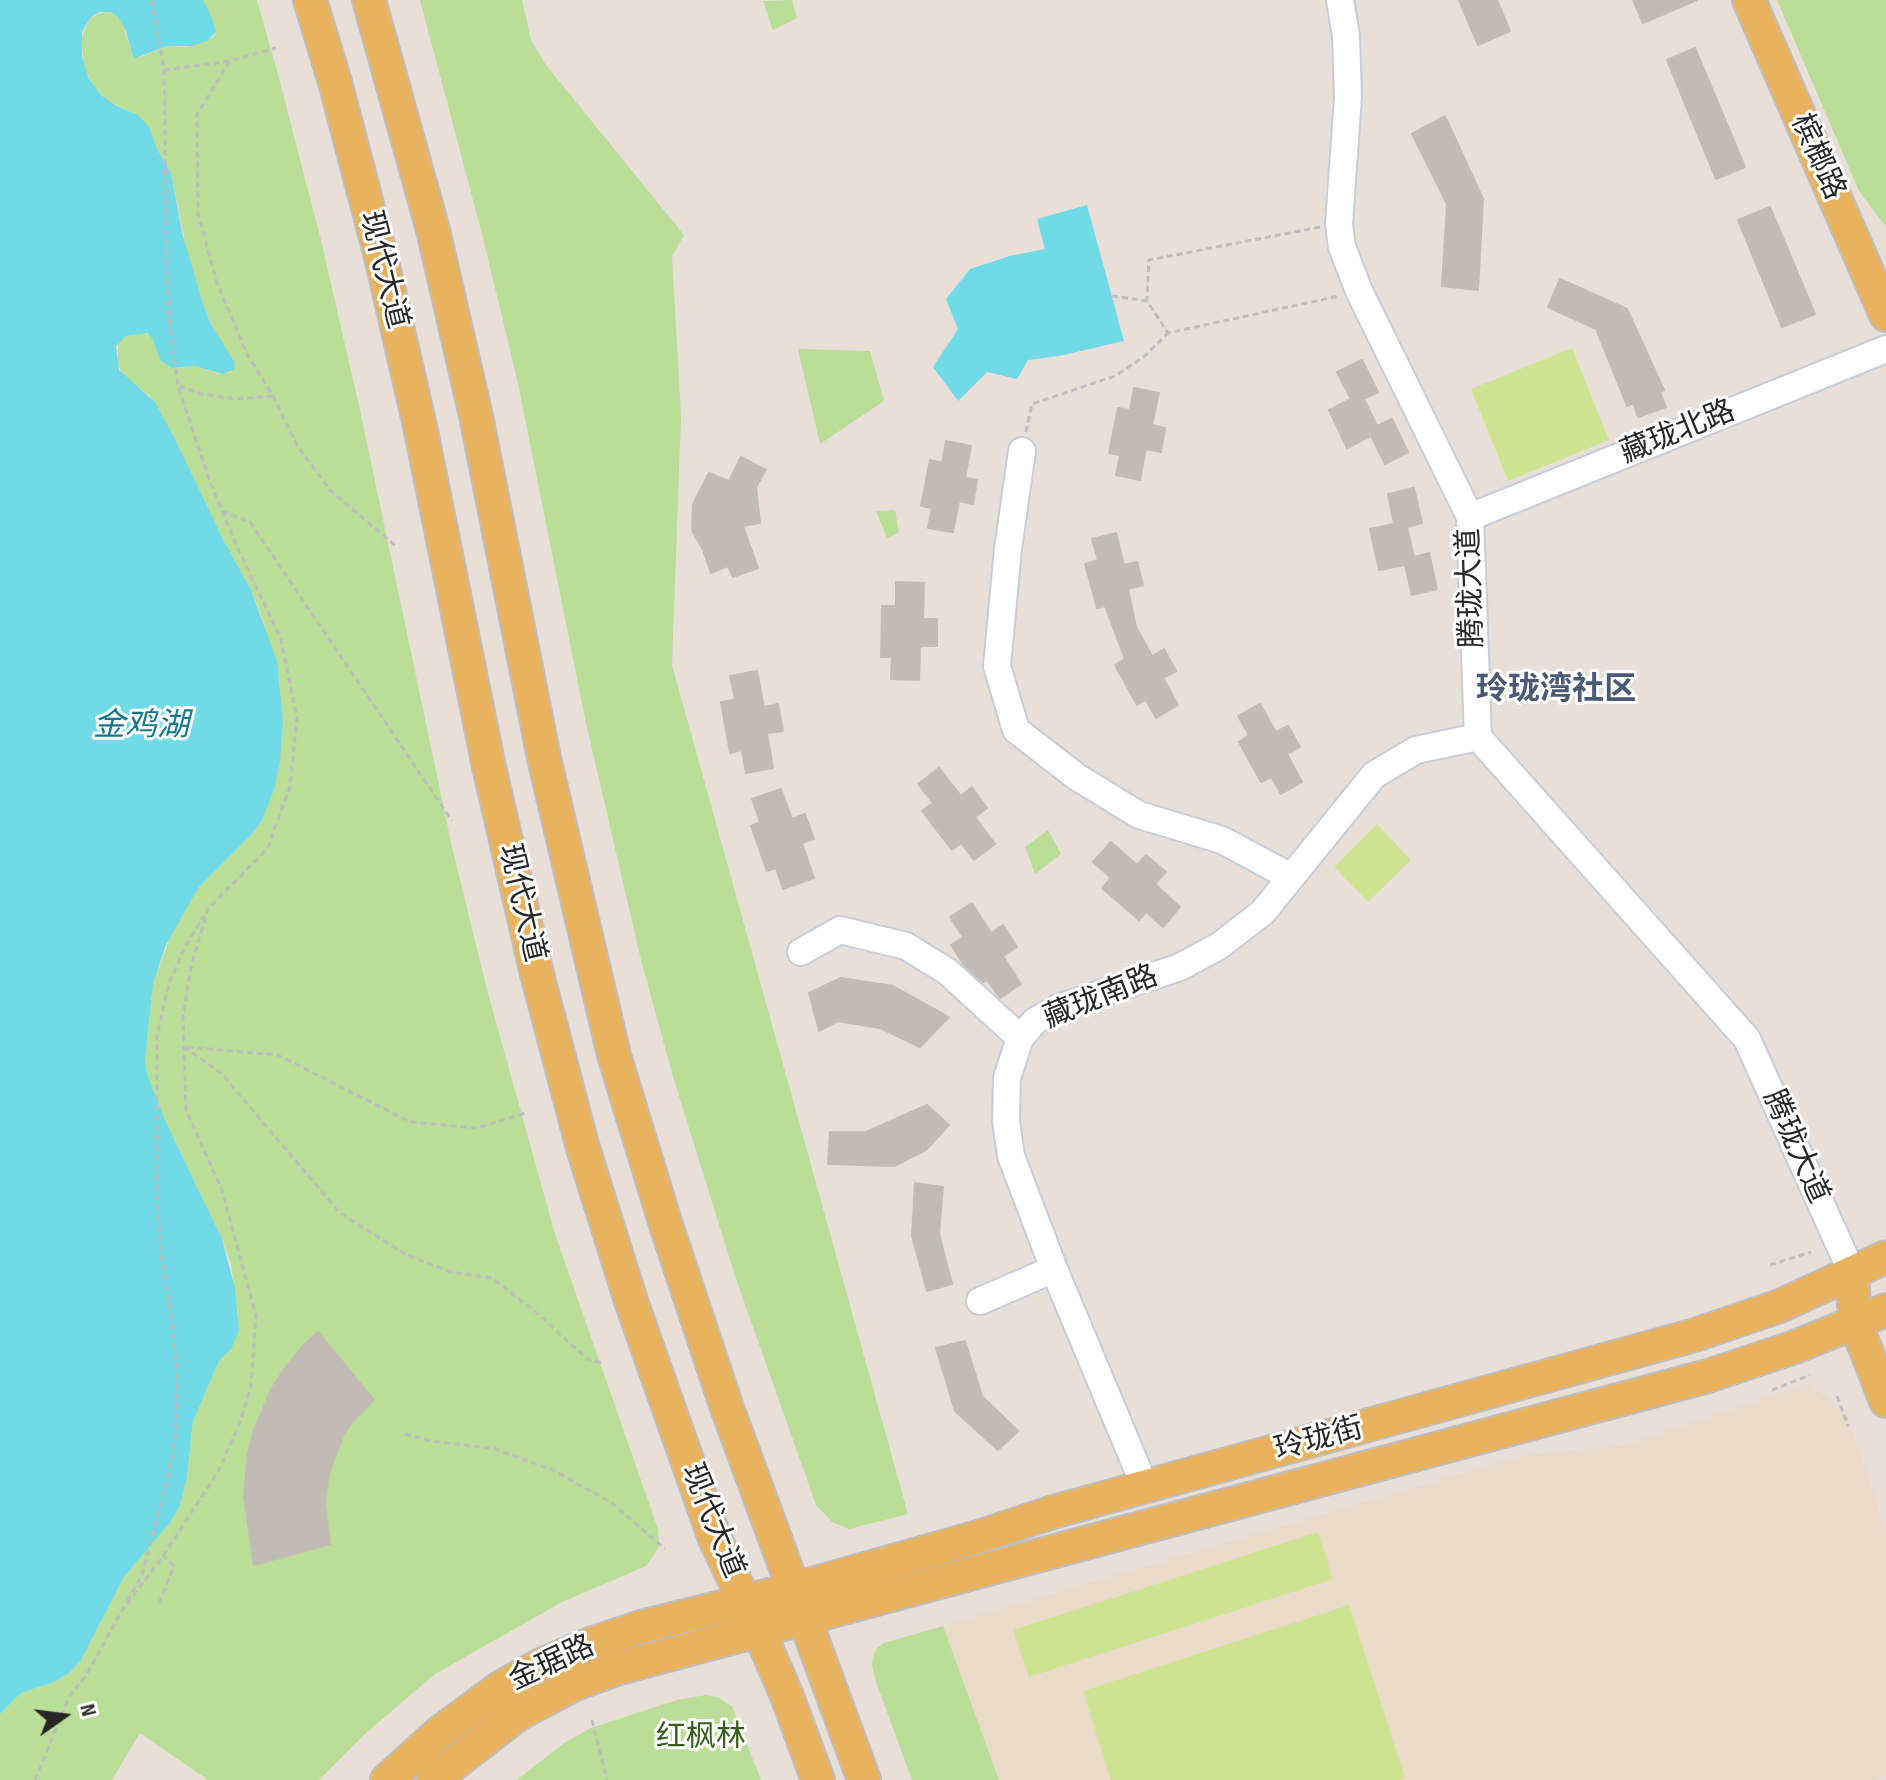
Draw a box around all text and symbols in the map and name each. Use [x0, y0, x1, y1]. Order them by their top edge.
street label: 槟榔路 [1782, 109, 1852, 205]
street label: 现代大道 [351, 207, 415, 333]
street label: 藏珑北路 [1616, 394, 1740, 472]
street label: 腾珑大道 [1452, 527, 1492, 649]
district label: 玲珑湾社区 [1476, 672, 1636, 710]
water label: 金鸡湖 [93, 708, 189, 746]
street label: 现代大道 [490, 840, 552, 966]
street label: 藏珑南路 [1039, 959, 1163, 1037]
street label: 腾珑大道 [1754, 1085, 1836, 1209]
street label: 玲珑街 [1271, 1411, 1367, 1469]
street label: 现代大道 [673, 1459, 751, 1583]
street label: 金琚路 [504, 1629, 600, 1699]
north arrow [24, 1676, 104, 1756]
text: N [73, 1701, 102, 1719]
park label: 红枫林 [656, 1720, 746, 1756]

